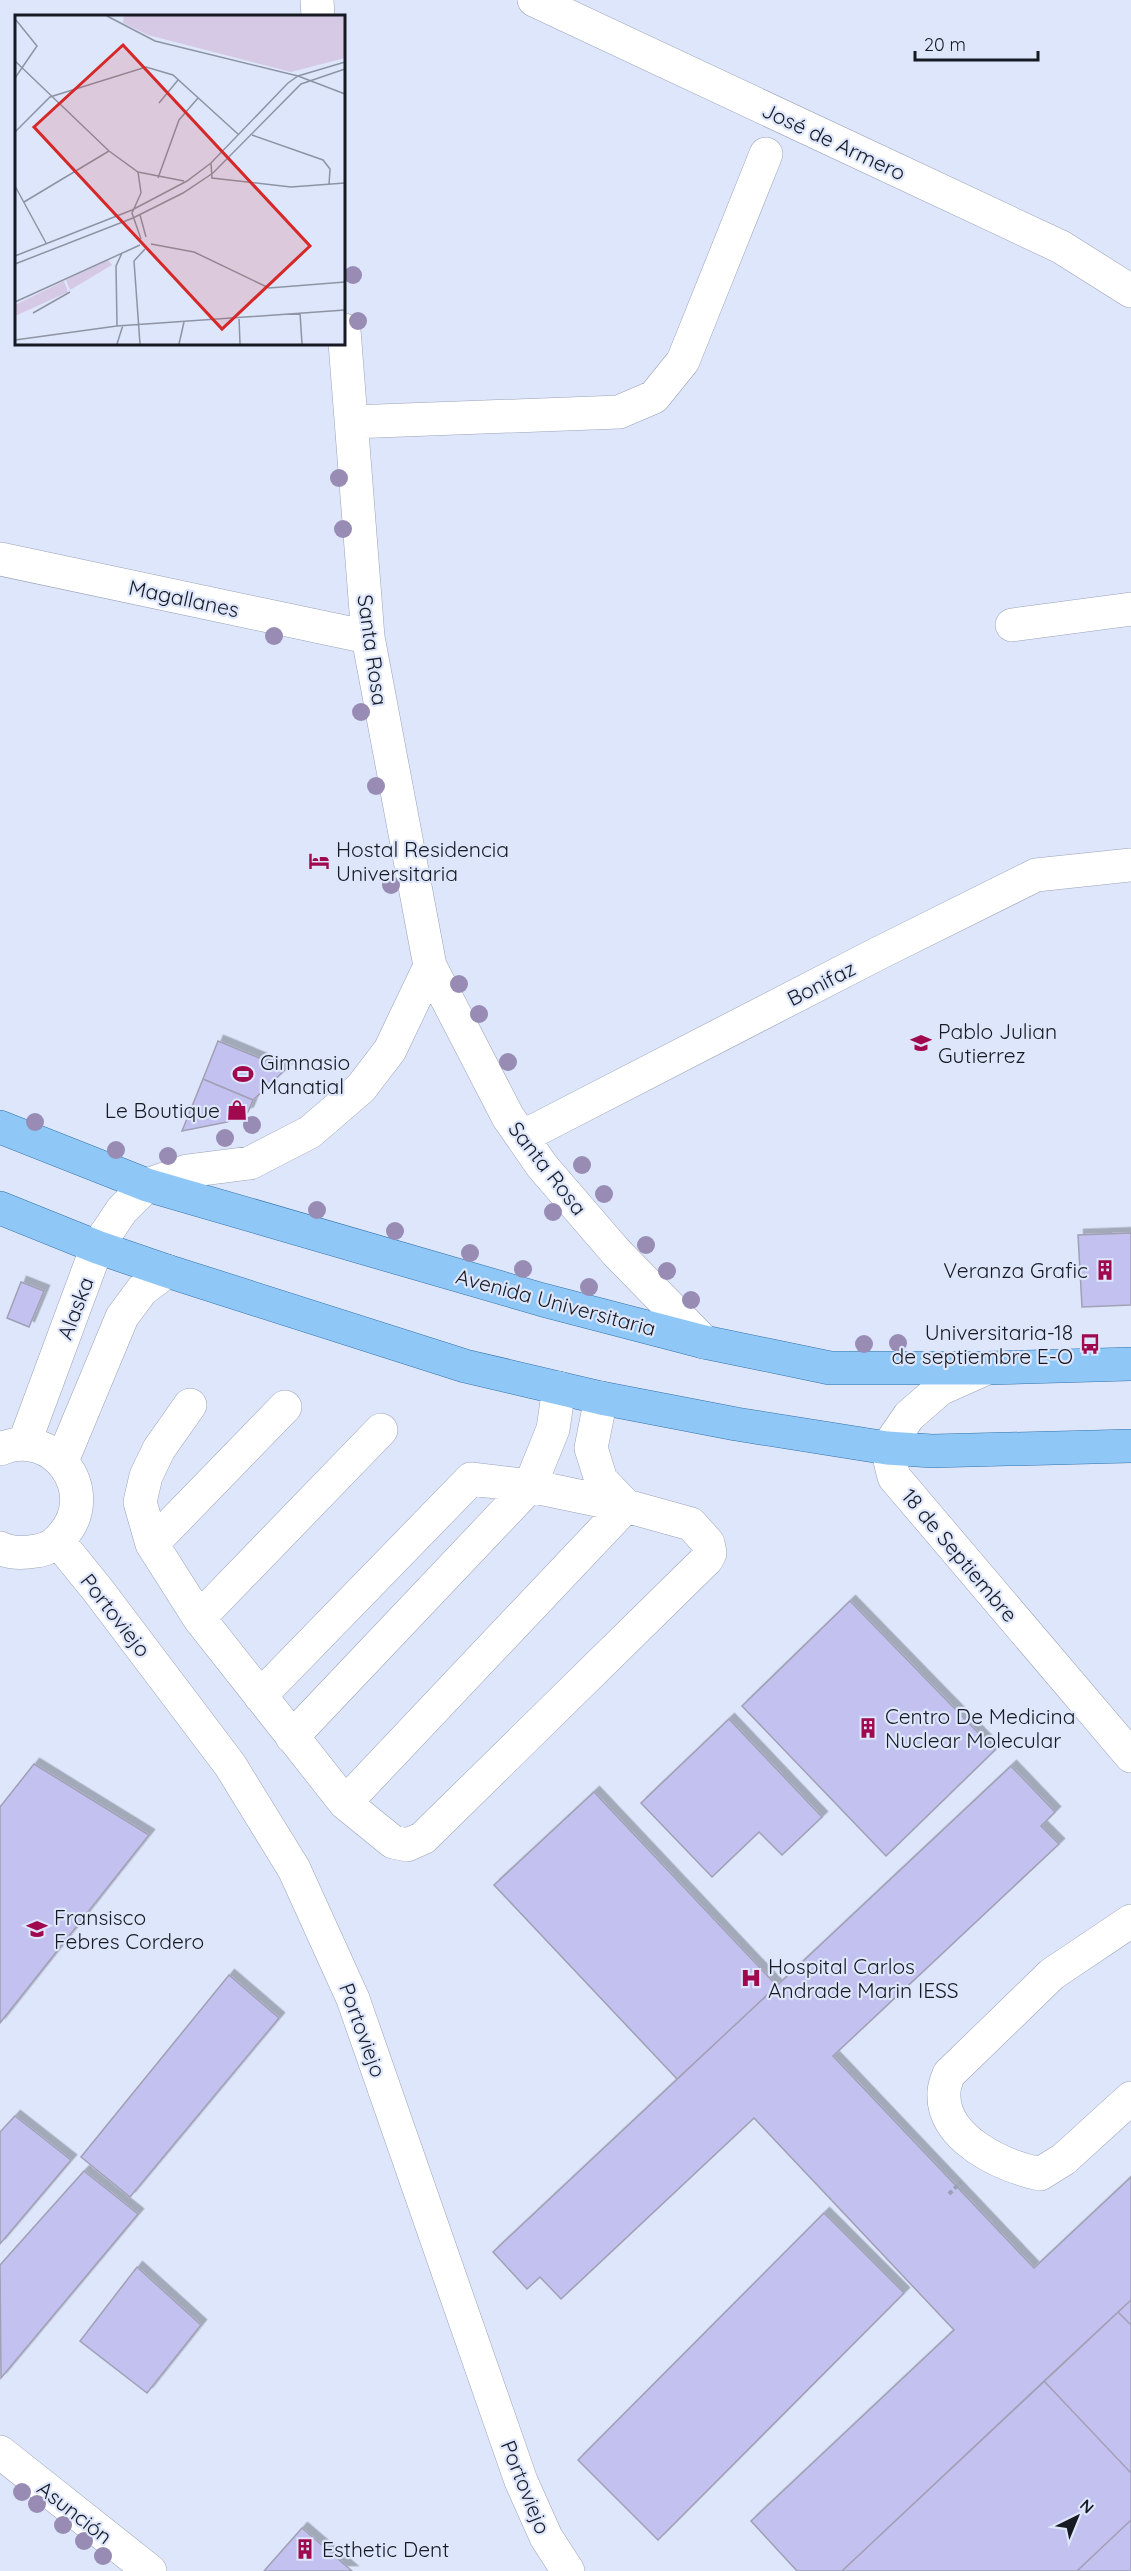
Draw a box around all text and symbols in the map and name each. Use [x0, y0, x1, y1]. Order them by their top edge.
inset map [15, 15, 345, 345]
scale bar [915, 24, 1038, 62]
text: 20 m [924, 33, 966, 56]
street label: José de Armero [758, 96, 910, 186]
street label: Magallanes [126, 574, 242, 622]
street label: Santa Rosa [352, 593, 394, 707]
place label: Hostal Residencia Universitaria [336, 836, 509, 886]
hotel icon: Hostal Residencia Universitaria [307, 849, 331, 873]
street label: Bonifaz [782, 955, 860, 1011]
place label: Pablo Julian Gutierrez [938, 1018, 1057, 1068]
school or university icon: Pablo Julian Gutierrez [909, 1031, 933, 1055]
place label: Gimnasio Manatial [260, 1049, 350, 1099]
sports icon: Gimnasio Manatial [231, 1062, 255, 1086]
place label: Le Boutique [105, 1097, 220, 1123]
shop icon: Le Boutique [225, 1098, 249, 1122]
street label: Santa Rosa [503, 1116, 593, 1220]
place label: Veranza Grafic [943, 1257, 1088, 1283]
building icon: Veranza Grafic [1093, 1258, 1117, 1282]
street label: Avenida Universitaria [453, 1263, 659, 1341]
street label: Alaska [51, 1273, 99, 1343]
place label: Universitaria-18 de septiembre E-O [891, 1319, 1073, 1369]
bus stop icon: Universitaria-18 de septiembre E-O [1078, 1332, 1102, 1356]
street label: 18 de Septiembre [897, 1483, 1023, 1627]
street label: Portoviejo [75, 1568, 157, 1662]
place label: Centro De Medicina Nuclear Molecular [885, 1703, 1075, 1753]
building icon: Centro De Medicina Nuclear Molecular [856, 1716, 880, 1740]
place label: Fransisco Febres Cordero [54, 1904, 204, 1954]
school or university icon: Fransisco Febres Cordero [25, 1917, 49, 1941]
place label: Hospital Carlos Andrade Marin IESS [768, 1953, 959, 2003]
hospital icon: Hospital Carlos Andrade Marin IESS [739, 1966, 763, 1990]
street label: Portoviejo [334, 1979, 392, 2081]
street label: Portoviejo [495, 2436, 557, 2538]
street label: Asunción [32, 2475, 118, 2549]
north arrow [1047, 2487, 1107, 2547]
text: N [1076, 2495, 1098, 2517]
place label: Esthetic Dent [322, 2536, 449, 2562]
building icon: Esthetic Dent [293, 2537, 317, 2561]

